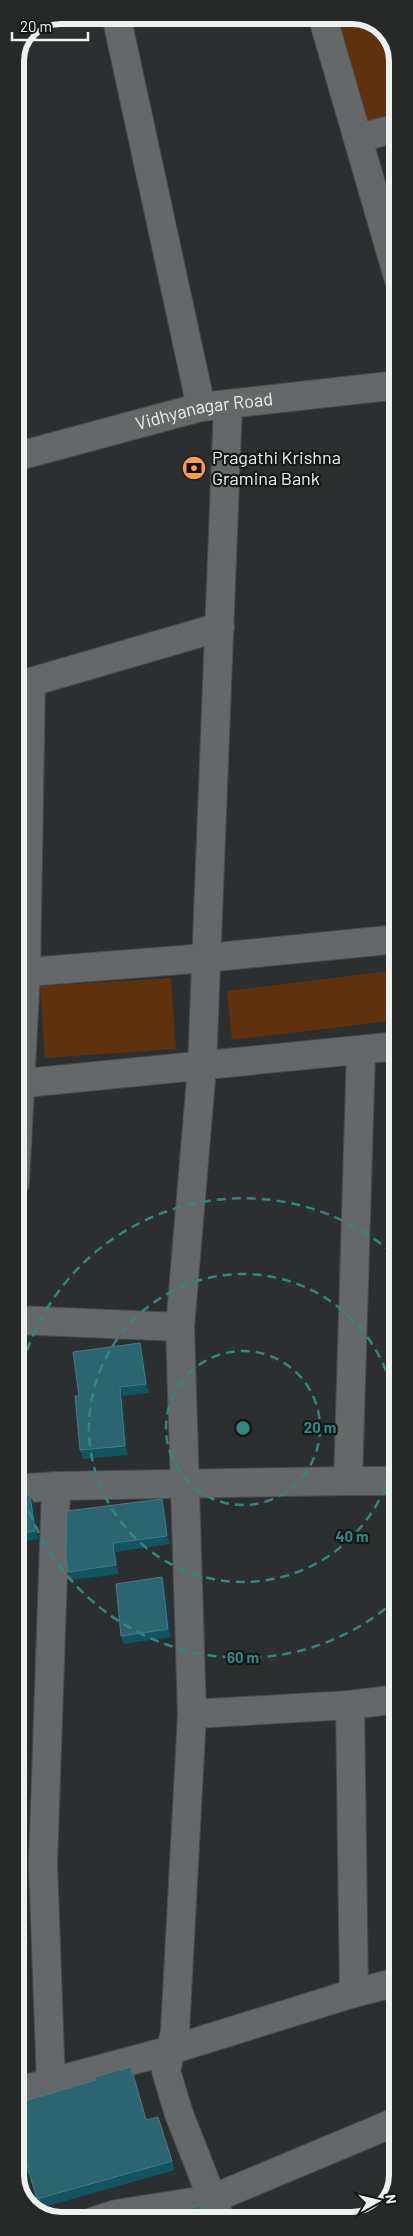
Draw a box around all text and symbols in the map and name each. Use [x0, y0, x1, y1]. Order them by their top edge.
scale bar [12, 10, 89, 42]
text: 20 m [20, 17, 52, 35]
street label: Vidhyanagar Road [133, 387, 274, 434]
place label: Pragathi Krishna Gramina Bank [212, 446, 341, 489]
bank icon: Pragathi Krishna Gramina Bank [181, 455, 207, 481]
text: 20 m [304, 1418, 336, 1436]
centre of rings [234, 1419, 252, 1437]
text: 40 m [335, 1527, 369, 1545]
text: 60 m [227, 1648, 259, 1666]
north arrow [353, 2176, 403, 2226]
text: N [382, 2193, 400, 2205]

